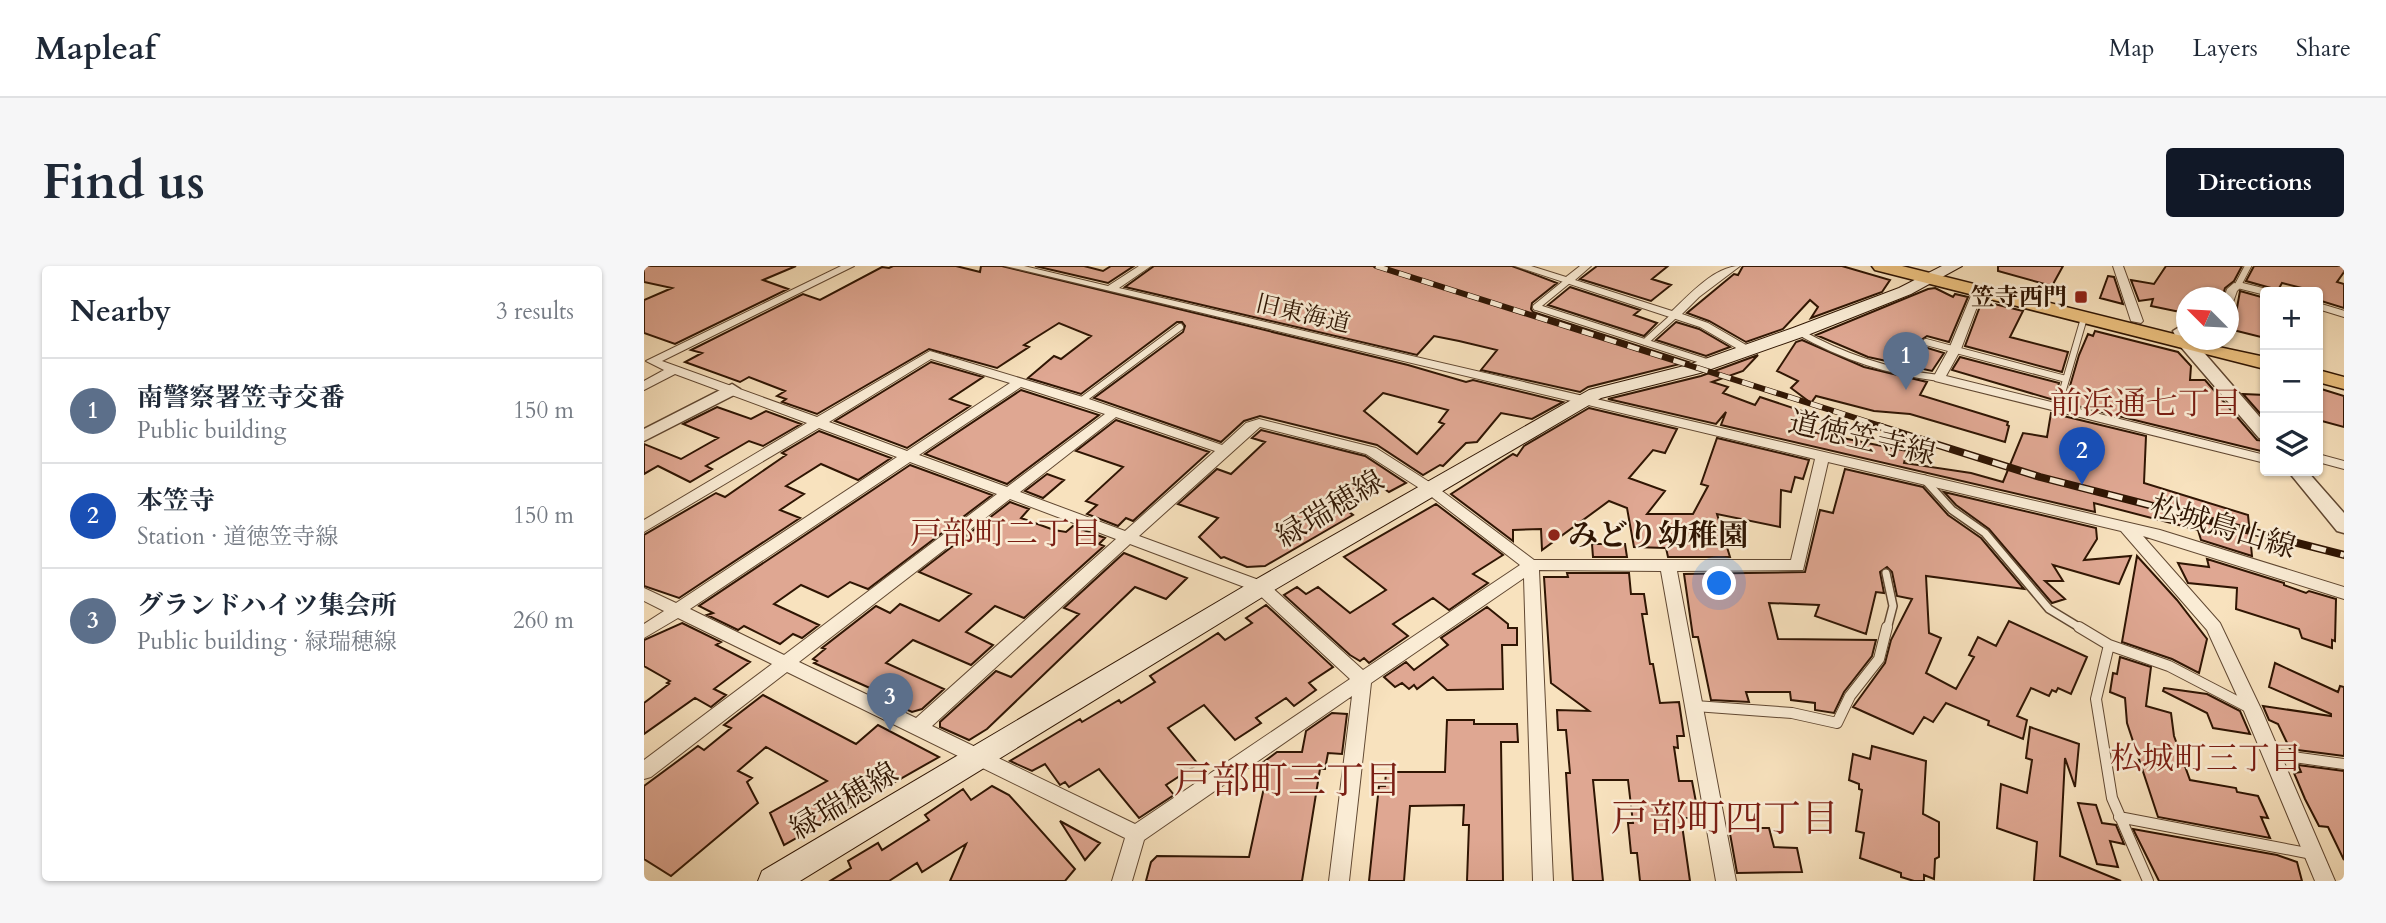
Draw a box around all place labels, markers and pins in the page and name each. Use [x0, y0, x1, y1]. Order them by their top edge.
place label: 笠寺西門 [1971, 281, 2067, 314]
marker: 笠寺西門 [2073, 289, 2089, 305]
pin: 1 [1883, 332, 1929, 390]
pin: 2 [2059, 427, 2105, 485]
place label: みどり幼稚園 [1568, 515, 1748, 556]
marker: みどり幼稚園 [1546, 527, 1562, 543]
pin: 3 [867, 673, 913, 731]

